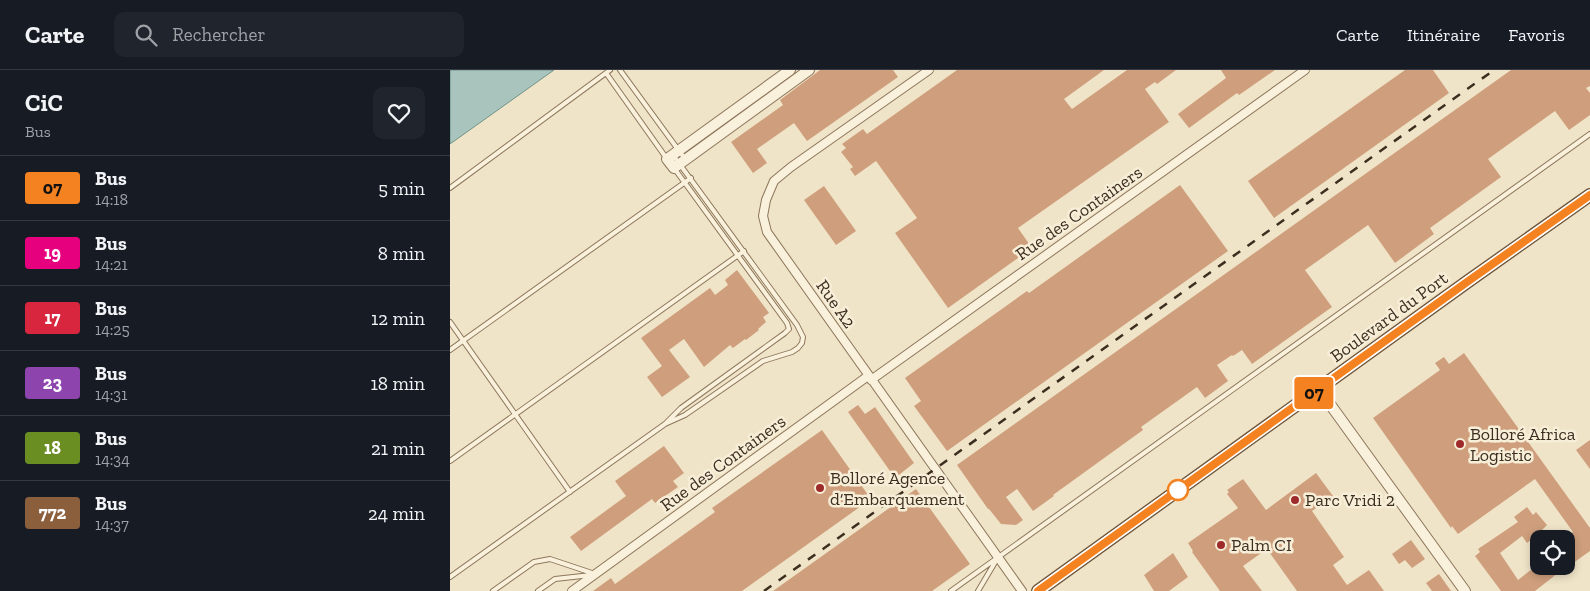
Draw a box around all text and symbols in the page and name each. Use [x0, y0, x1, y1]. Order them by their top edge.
search box [114, 12, 464, 57]
text: Carte [25, 20, 84, 49]
icon: search [132, 21, 160, 49]
text: Rechercher [172, 23, 265, 46]
text: Carte [1336, 24, 1379, 46]
text: Itinéraire [1407, 24, 1480, 46]
text: Favoris [1508, 24, 1565, 46]
button: heart [373, 87, 425, 139]
text: CiC [25, 88, 63, 117]
text: Bus [25, 122, 51, 141]
street label: Rue des Containers [1011, 161, 1147, 265]
text: Bus [95, 167, 127, 190]
text: 07 [43, 177, 62, 199]
text: 5 min [378, 177, 425, 200]
text: 14:18 [95, 190, 128, 209]
text: Bus [95, 232, 127, 255]
text: 19 [44, 242, 61, 264]
text: 8 min [378, 242, 425, 265]
text: 14:21 [95, 255, 128, 274]
street label: Boulevard du Port [1326, 267, 1452, 367]
street label: Rue A2 [811, 276, 861, 332]
text: Bus [95, 297, 127, 320]
text: 17 [45, 307, 60, 329]
text: 12 min [371, 307, 425, 330]
text: 14:25 [95, 320, 130, 339]
text: Bus [95, 362, 127, 385]
text: 23 [43, 372, 62, 394]
text: 18 min [371, 372, 425, 395]
line badge: 07 [1292, 377, 1336, 409]
text: 07 [1304, 382, 1324, 404]
text: 14:31 [95, 385, 127, 404]
street label: Rue des Containers [656, 410, 790, 516]
place label: Bolloré Africa Logistic [1470, 423, 1576, 466]
text: Bus [95, 427, 127, 450]
text: 18 [44, 437, 61, 459]
text: 21 min [371, 437, 425, 460]
marker: Bolloré Africa Logistic [1454, 438, 1466, 450]
text: 14:34 [95, 450, 130, 469]
place label: Bolloré Agence d‘Embarquement [830, 467, 965, 510]
unlabelled marker [1167, 479, 1189, 501]
marker: Bolloré Agence d‘Embarquement [814, 482, 826, 494]
place label: Parc Vridi 2 [1305, 489, 1395, 511]
text: Bus [95, 492, 127, 515]
marker: Parc Vridi 2 [1289, 494, 1301, 506]
text: 772 [39, 502, 66, 524]
text: 24 min [368, 502, 425, 525]
text: 14:37 [95, 515, 129, 534]
map controls [1530, 530, 1575, 575]
button: locate [1530, 530, 1575, 575]
place label: Palm CI [1231, 534, 1292, 556]
marker: Palm CI [1215, 539, 1227, 551]

